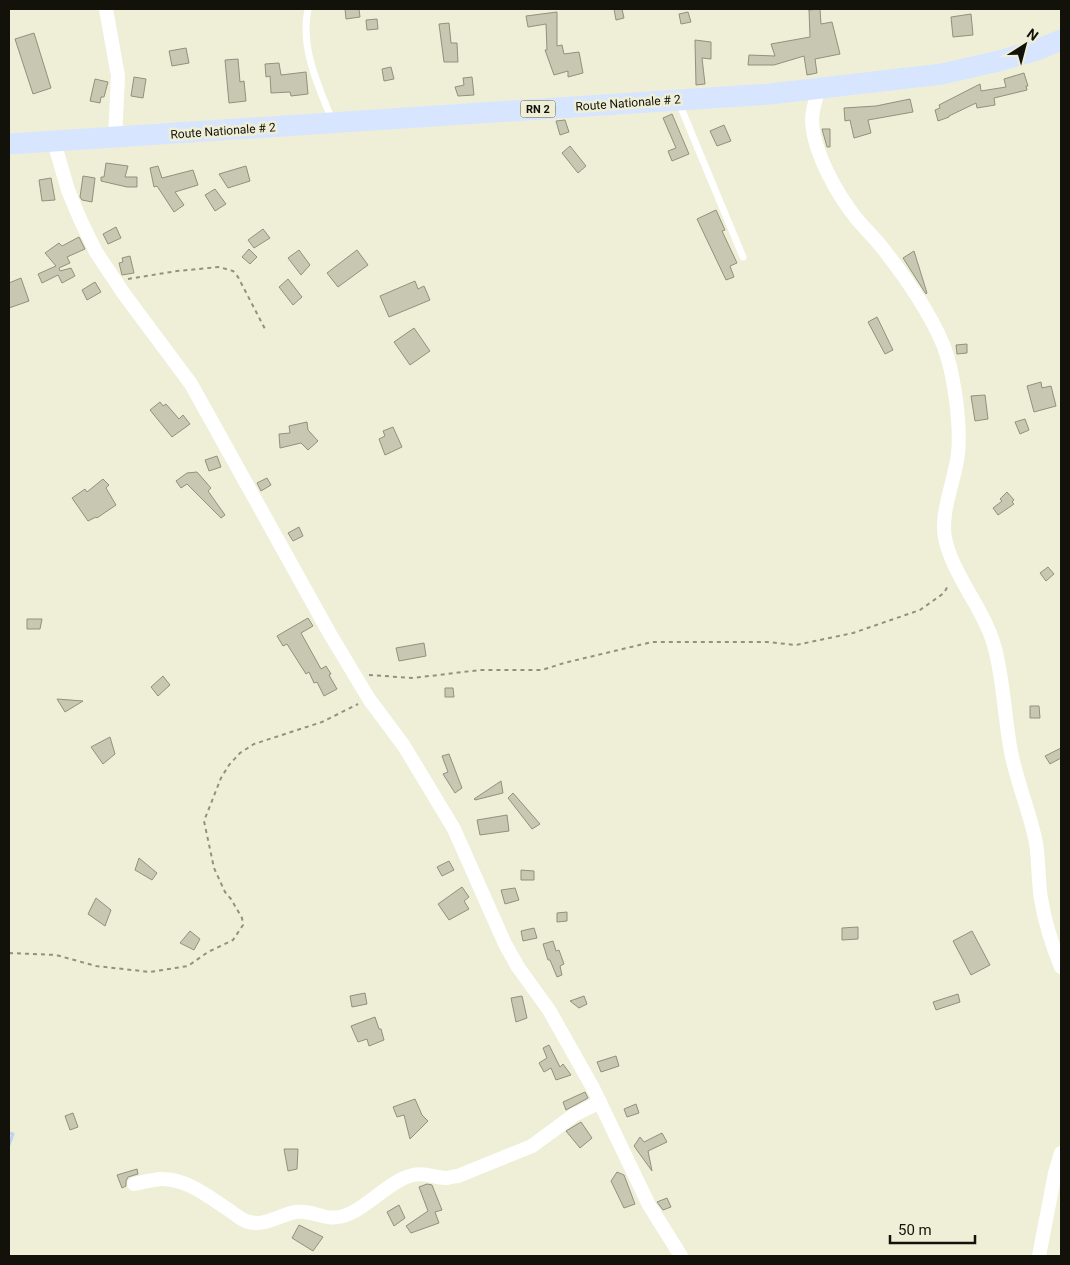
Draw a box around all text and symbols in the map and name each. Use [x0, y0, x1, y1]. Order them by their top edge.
north arrow [1000, 20, 1050, 70]
text: N [1024, 25, 1041, 44]
street label: Route Nationale # 2 [575, 92, 681, 114]
road number: RN 2 [520, 100, 556, 118]
street label: Route Nationale # 2 [170, 120, 276, 142]
scale bar [890, 1212, 975, 1244]
text: 50 m [898, 1221, 932, 1239]

